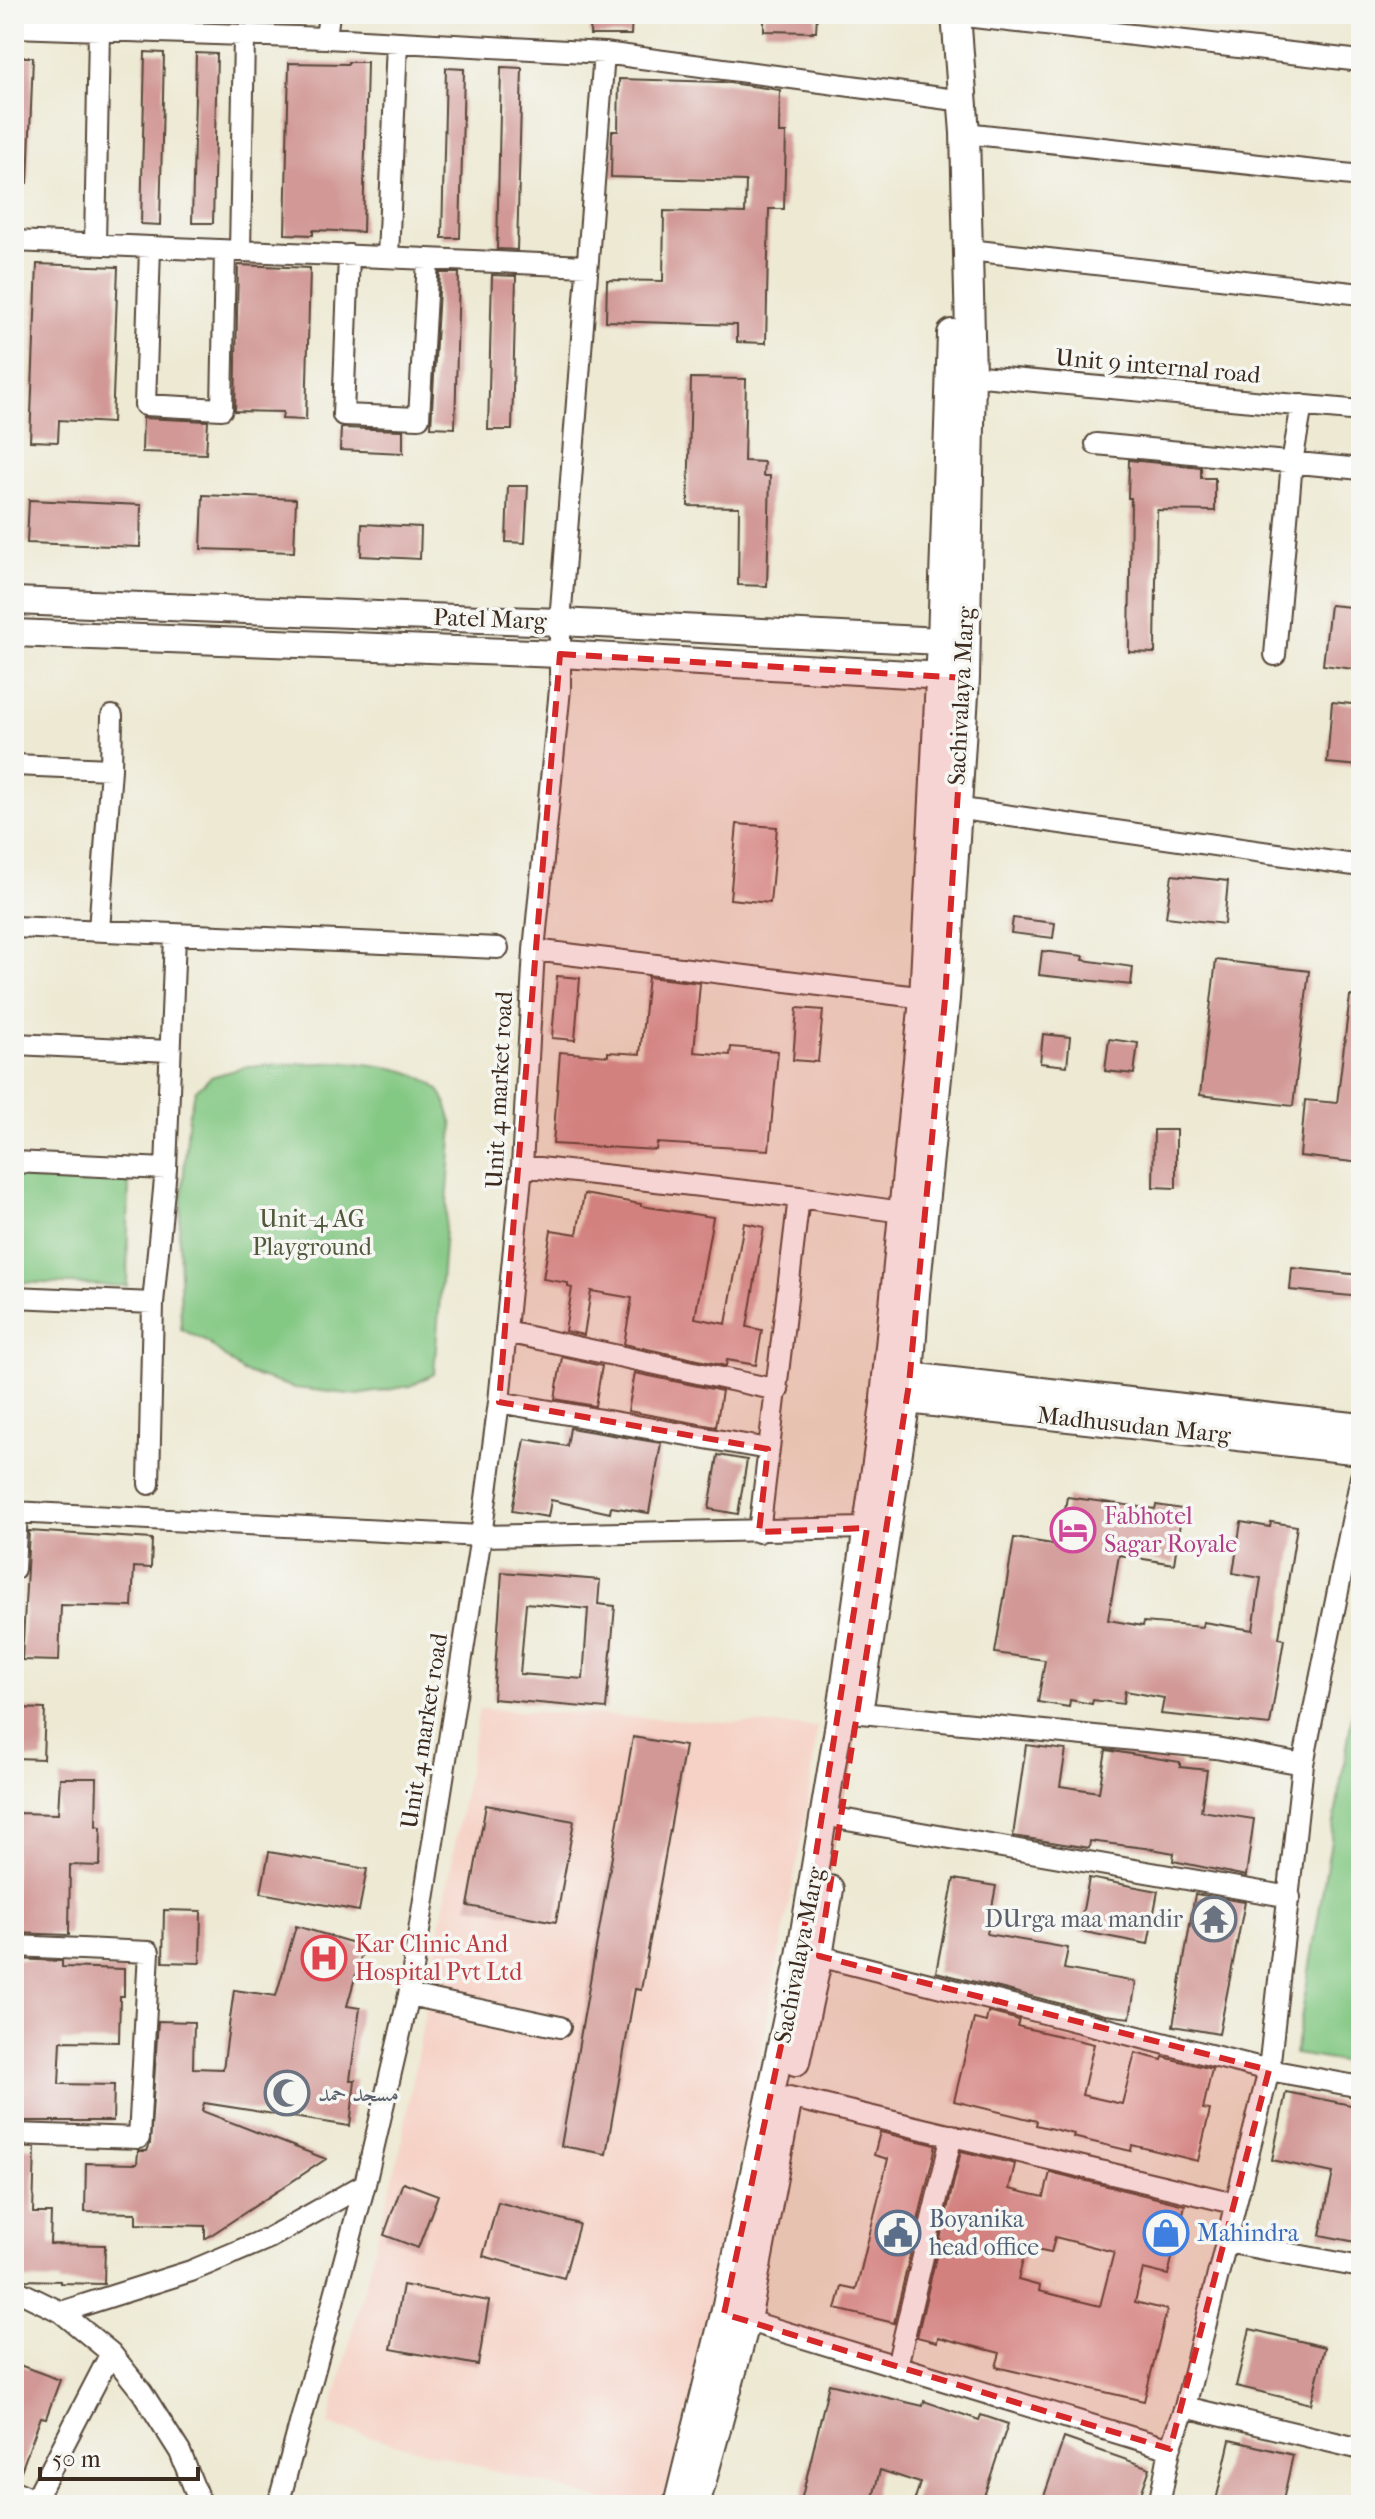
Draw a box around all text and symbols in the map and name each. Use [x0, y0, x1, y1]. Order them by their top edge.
street label: Unit 9 internal road [1054, 343, 1263, 389]
street label: Patel Marg [433, 603, 548, 635]
street label: Sachivalaya Marg [942, 605, 980, 786]
street label: Unit 4 market road [480, 990, 518, 1189]
park label: Unit-4 AG Playground [252, 1205, 373, 1261]
street label: Madhusudan Marg [1036, 1401, 1233, 1449]
place label: Fabhotel Sagar Royale [1104, 1502, 1237, 1558]
hotel icon: Fabhotel Sagar Royale [1049, 1506, 1097, 1554]
street label: Unit 4 market road [395, 1630, 453, 1831]
street label: Sachivalaya Marg [768, 1863, 830, 2046]
temple icon: DUrga maa mandir [1190, 1895, 1238, 1943]
place label: DUrga maa mandir [985, 1905, 1184, 1933]
place label: Kar Clinic And Hospital Pvt Ltd [355, 1930, 523, 1986]
hospital icon: Kar Clinic And Hospital Pvt Ltd [300, 1934, 348, 1982]
mosque icon: مسجد حمد [263, 2069, 311, 2117]
place label: مسجد حمد [318, 2079, 399, 2107]
place label: Boyanika head office [929, 2205, 1039, 2261]
public building icon: Boyanika head office [874, 2209, 922, 2257]
shop icon: Mahindra [1142, 2209, 1190, 2257]
place label: Mahindra [1197, 2219, 1300, 2247]
scale bar [40, 2431, 198, 2481]
text: 50 m [52, 2445, 101, 2473]

